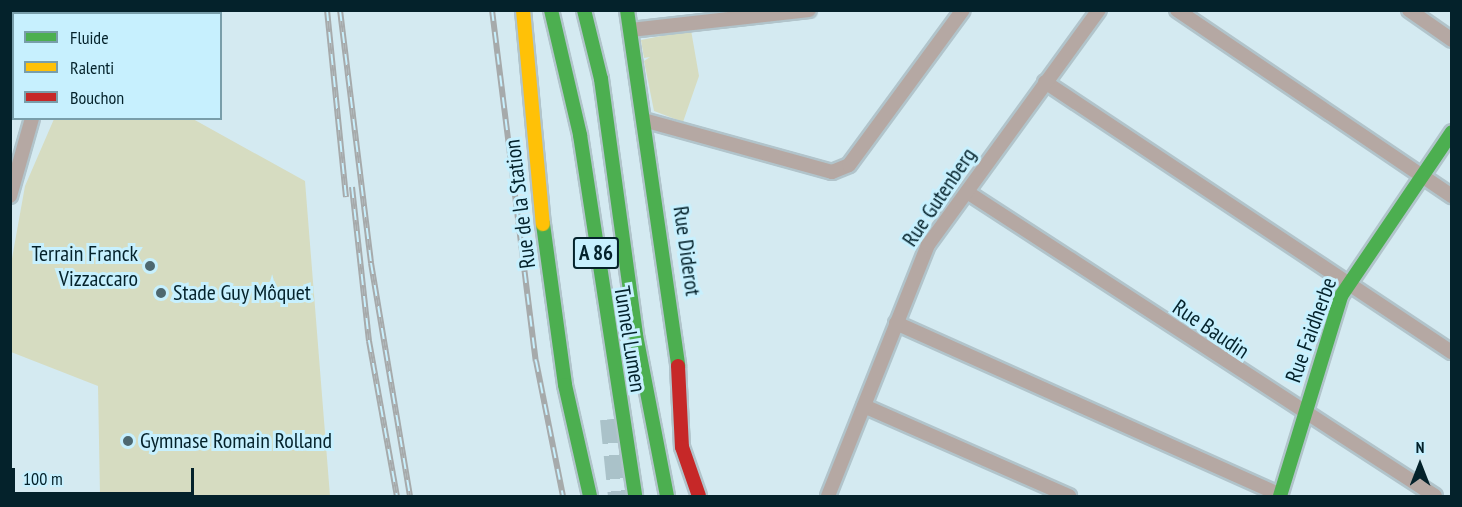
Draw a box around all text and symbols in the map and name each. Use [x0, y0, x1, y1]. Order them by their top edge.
legend [12, 12, 222, 120]
text: Fluide [70, 26, 109, 49]
text: Ralenti [70, 56, 114, 79]
text: Bouchon [70, 86, 124, 109]
street label: Rue de la Station [499, 138, 541, 270]
street label: Rue Gutenberg [896, 143, 982, 251]
street label: Rue Diderot [668, 204, 706, 298]
road number: A 86 [572, 235, 620, 271]
place label: Terrain Franck Vizzaccaro [31, 240, 138, 292]
marker: Terrain Franck Vizzaccaro [143, 259, 157, 273]
street label: Rue Faidherbe [1280, 274, 1342, 386]
place label: Stade Guy Môquet [173, 280, 312, 306]
street label: Tunnel Lumen [609, 284, 651, 394]
marker: Stade Guy Môquet [154, 286, 168, 300]
street label: Rue Baudin [1168, 294, 1254, 364]
place label: Gymnase Romain Rolland [140, 428, 332, 454]
marker: Gymnase Romain Rolland [121, 434, 135, 448]
north arrow [1390, 435, 1450, 495]
text: N [1416, 437, 1424, 457]
scale bar [15, 456, 196, 494]
text: 100 m [23, 467, 63, 490]

